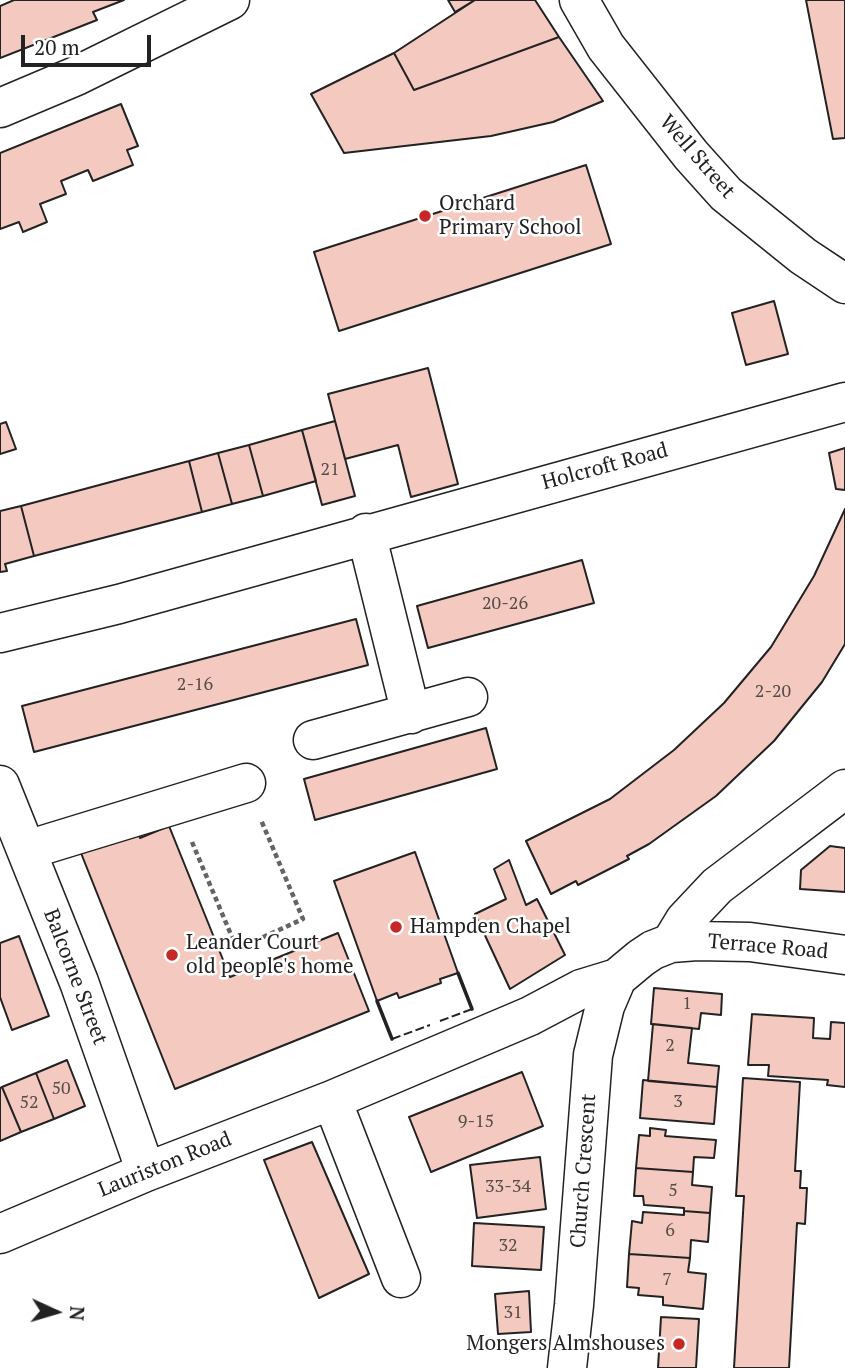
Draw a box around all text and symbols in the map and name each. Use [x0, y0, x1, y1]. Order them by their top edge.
scale bar [24, 21, 154, 65]
text: 20 m [34, 33, 80, 61]
street label: Well Street [654, 110, 740, 204]
place label: Orchard Primary School [439, 191, 582, 241]
marker: Orchard Primary School [417, 208, 433, 224]
street label: Holcroft Road [539, 438, 671, 496]
house number: 21 [320, 459, 340, 481]
house number: 20-26 [482, 593, 528, 615]
house number: 2-16 [177, 674, 213, 696]
house number: 2-20 [755, 681, 791, 703]
street label: Balcorne Street [38, 906, 112, 1048]
place label: Hampden Chapel [410, 914, 571, 940]
marker: Hampden Chapel [388, 919, 404, 935]
street label: Terrace Road [707, 929, 829, 965]
place label: Leander Court old people's home [186, 930, 354, 980]
marker: Leander Court old people's home [164, 947, 180, 963]
house number: 1 [682, 993, 692, 1015]
house number: 2 [665, 1035, 675, 1057]
house number: 50 [51, 1078, 71, 1100]
house number: 3 [673, 1091, 683, 1113]
house number: 52 [19, 1092, 39, 1114]
street label: Church Crescent [566, 1093, 602, 1249]
house number: 9-15 [458, 1111, 494, 1133]
street label: Lauriston Road [95, 1127, 235, 1203]
house number: 33-34 [485, 1176, 531, 1198]
house number: 5 [668, 1180, 678, 1202]
house number: 6 [665, 1220, 675, 1242]
house number: 32 [498, 1235, 518, 1257]
house number: 7 [662, 1269, 672, 1291]
north arrow [21, 1277, 91, 1347]
house number: 31 [503, 1302, 523, 1324]
text: N [64, 1305, 90, 1322]
place label: Mongers Almshouses [466, 1331, 665, 1357]
marker: Mongers Almshouses [671, 1336, 687, 1352]

